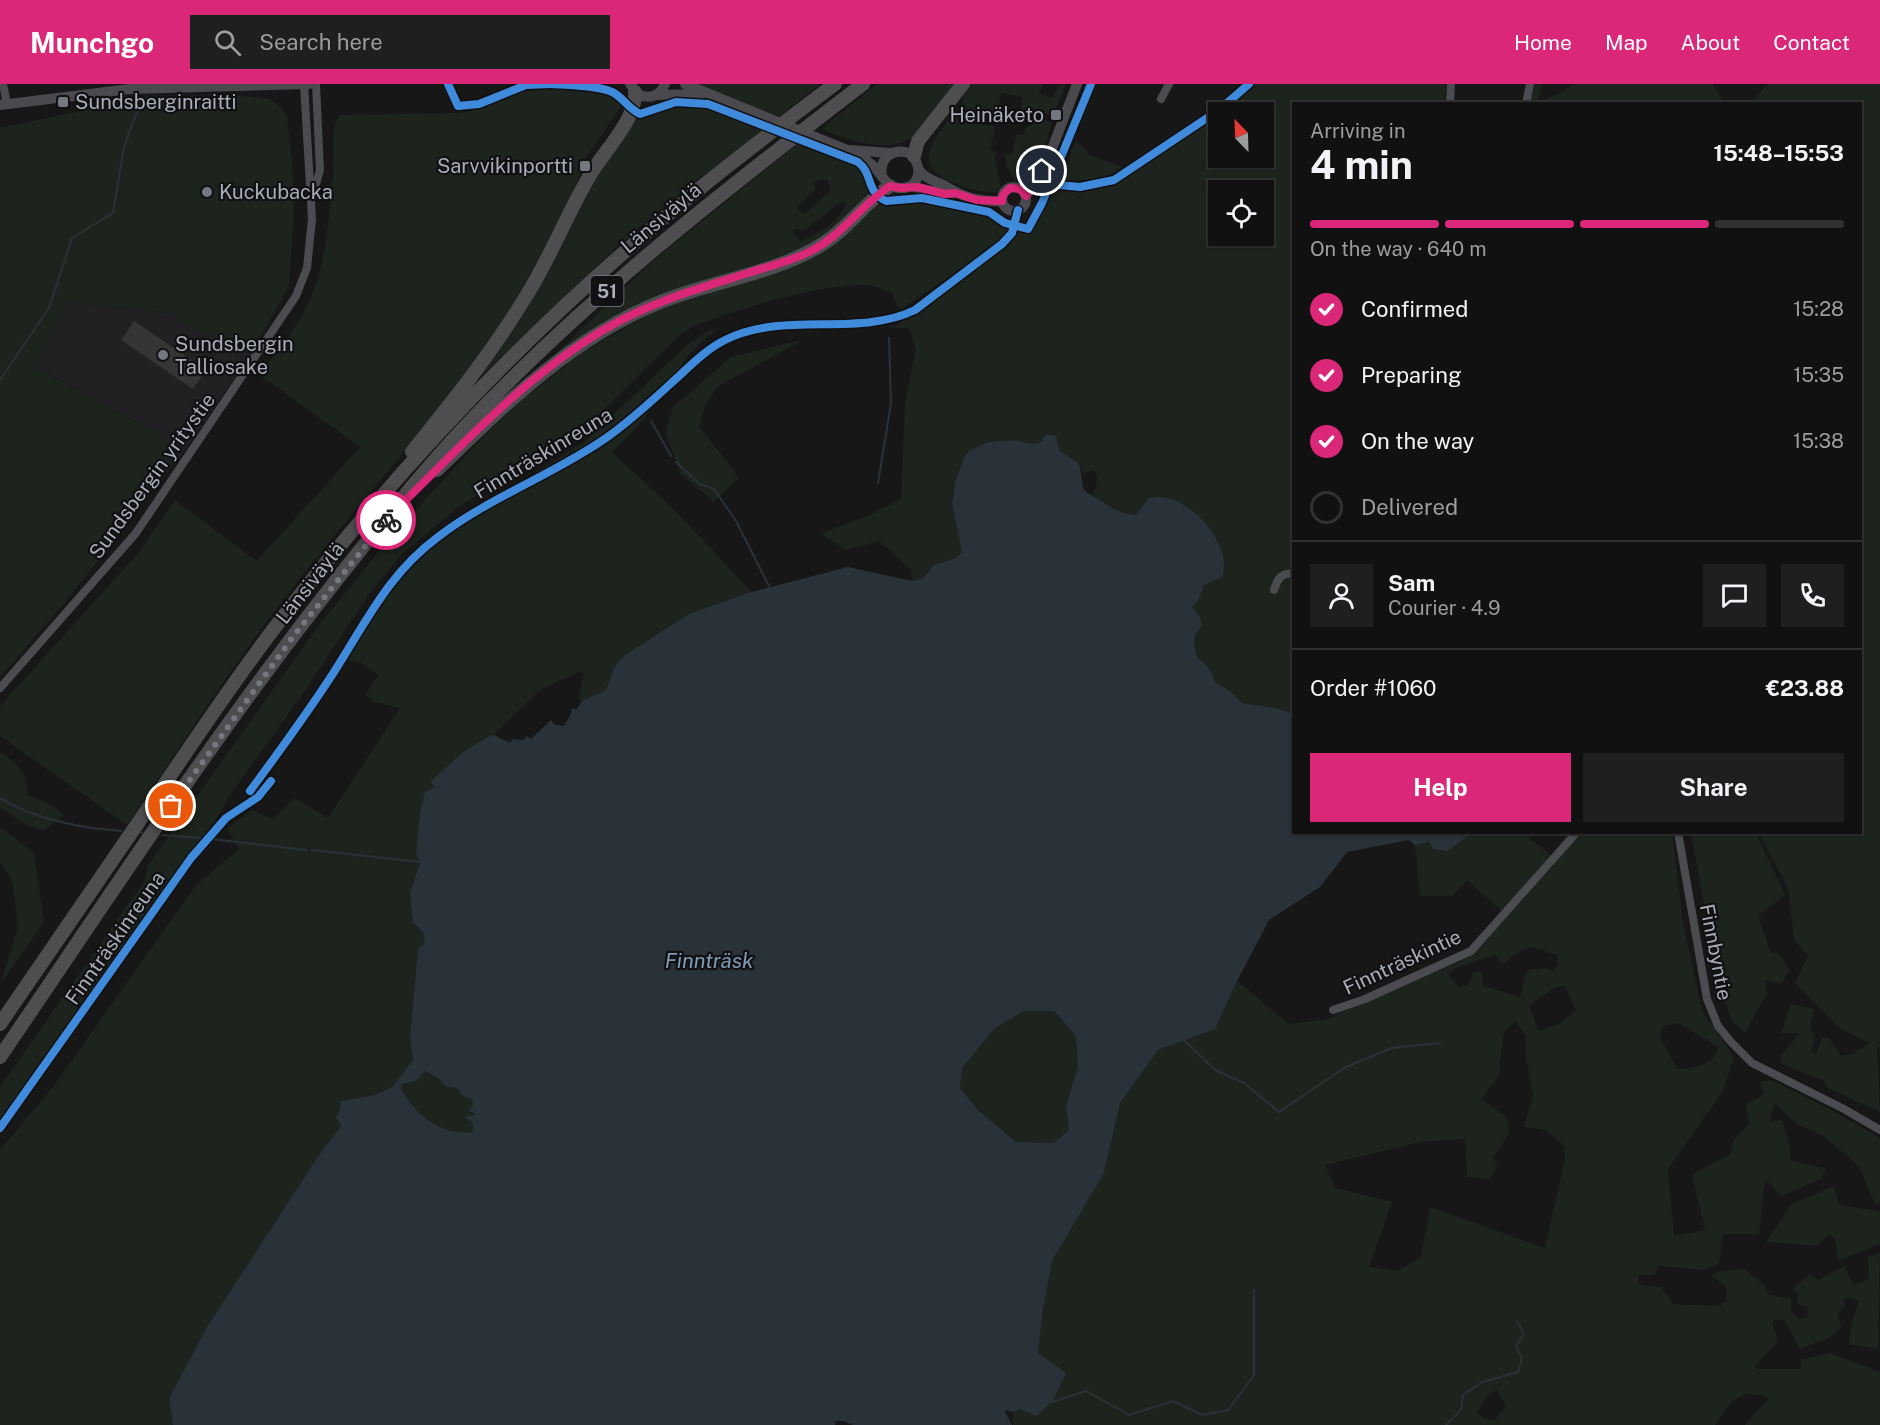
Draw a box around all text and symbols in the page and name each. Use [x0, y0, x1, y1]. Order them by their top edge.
search box [190, 15, 610, 69]
text: Munchgo [30, 26, 154, 59]
icon: search [211, 26, 244, 59]
text: Search here [259, 29, 383, 55]
text: Home [1514, 30, 1572, 55]
text: Map [1605, 30, 1648, 55]
text: About [1681, 30, 1740, 55]
text: Contact [1773, 30, 1850, 55]
place label: Sundsberginraitti [75, 90, 237, 114]
marker: Sundsberginraitti [56, 95, 70, 109]
north arrow [1208, 102, 1274, 168]
map controls [1208, 102, 1274, 246]
place label: Heinäketo [949, 103, 1044, 127]
marker: Heinäketo [1049, 108, 1063, 122]
text: Arriving in [1310, 119, 1405, 143]
text: 15:48–15:53 [1713, 140, 1844, 166]
text: 4 min [1310, 142, 1413, 188]
pin [1016, 145, 1067, 196]
place label: Sarvvikinportti [437, 154, 573, 178]
icon: home [1025, 154, 1058, 187]
marker: Sarvvikinportti [578, 159, 592, 173]
street label: Länsiväylä [616, 178, 706, 258]
place label: Kuckubacka [219, 180, 333, 204]
button: locate [1208, 180, 1274, 246]
marker: Kuckubacka [200, 185, 214, 199]
text: On the way · 640 m [1310, 237, 1486, 261]
road number: 51 [590, 276, 624, 306]
icon: check [1310, 293, 1343, 326]
text: Confirmed [1361, 296, 1468, 322]
text: 15:28 [1793, 297, 1844, 321]
place label: Sundsbergin Talliosake [175, 332, 294, 379]
marker: Sundsbergin Talliosake [156, 348, 170, 362]
icon: check [1310, 359, 1343, 392]
text: Preparing [1361, 362, 1462, 388]
text: 15:35 [1793, 363, 1844, 387]
street label: Sundsbergin yritystie [84, 388, 220, 564]
street label: Finnträskinreuna [470, 402, 616, 504]
icon: check [1310, 425, 1343, 458]
text: On the way [1361, 428, 1474, 454]
text: 15:38 [1793, 429, 1844, 453]
courier [356, 490, 416, 550]
text: Delivered [1361, 494, 1458, 520]
icon: bike [370, 504, 403, 537]
street label: Länsiväylä [271, 537, 349, 629]
button: person [1310, 564, 1373, 627]
button: chat [1703, 564, 1766, 627]
button: phone [1781, 564, 1844, 627]
text: Sam [1388, 570, 1435, 596]
text: Courier · 4.9 [1388, 596, 1500, 620]
text: Order #1060 [1310, 675, 1437, 701]
text: €23.88 [1766, 675, 1844, 701]
button: Help [1310, 753, 1571, 822]
button: Share [1583, 753, 1844, 822]
pin [145, 780, 196, 831]
icon: bag [154, 789, 187, 822]
street label: Finnträskinreuna [60, 867, 170, 1009]
street label: Finnbyntie [1695, 902, 1737, 1002]
street label: Finnträskintie [1339, 924, 1465, 1000]
water label: Finnträsk [665, 948, 754, 973]

